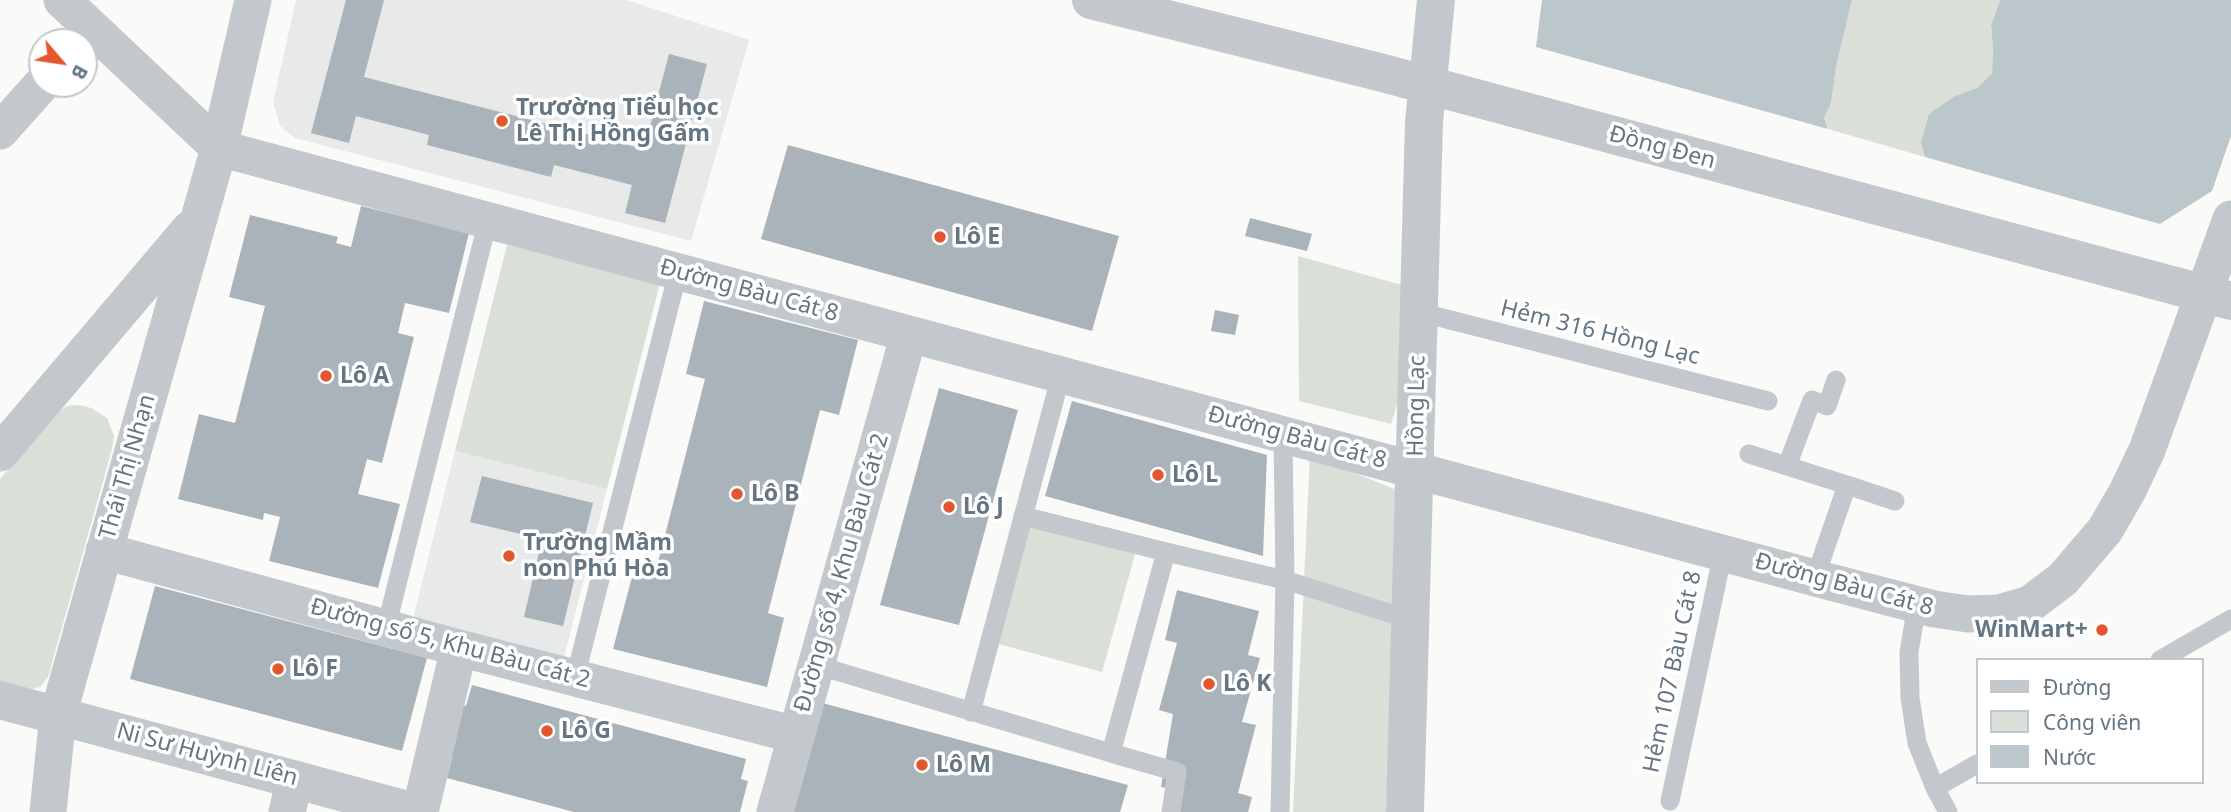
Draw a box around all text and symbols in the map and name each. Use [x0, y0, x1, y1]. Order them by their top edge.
north arrow [28, 28, 98, 98]
text: B [65, 60, 94, 84]
place label: Trươờng Tiểu học Lê Thị Hồng Gấm [516, 94, 719, 148]
marker: Trươờng Tiểu học Lê Thị Hồng Gấm [494, 113, 510, 129]
street label: Đồng Đen [1606, 121, 1718, 175]
place label: Lô E [954, 223, 1000, 251]
marker: Lô E [932, 229, 948, 245]
street label: Đường Bàu Cát 8 [657, 254, 841, 328]
street label: Hẻm 316 Hồng Lạc [1498, 295, 1702, 371]
street label: Hồng Lạc [1402, 355, 1432, 457]
place label: Lô A [340, 362, 389, 390]
marker: Lô A [318, 368, 334, 384]
street label: Thái Thị Nhạn [94, 391, 162, 543]
street label: Đường Bàu Cát 8 [1205, 401, 1389, 475]
street label: Đường số 4, Khu Bàu Cát 2 [789, 430, 895, 716]
place label: Lô L [1172, 461, 1218, 489]
marker: Lô L [1150, 467, 1166, 483]
place label: Lô B [751, 480, 800, 508]
marker: Lô B [729, 486, 745, 502]
place label: Lô J [963, 493, 1004, 521]
marker: Lô J [941, 499, 957, 515]
place label: Trường Mầm non Phú Hòa [523, 529, 672, 583]
marker: Trường Mầm non Phú Hòa [501, 548, 517, 564]
street label: Đường Bàu Cát 8 [1752, 548, 1936, 622]
street label: Hẻm 107 Bàu Cát 8 [1638, 568, 1708, 776]
street label: Đường số 5, Khu Bàu Cát 2 [307, 593, 593, 695]
place label: WinMart+ [1975, 616, 2088, 644]
marker: WinMart+ [2094, 622, 2110, 638]
place label: Lô F [292, 655, 338, 683]
legend [1976, 658, 2203, 784]
marker: Lô F [270, 661, 286, 677]
place label: Lô K [1223, 670, 1271, 698]
text: Đường [2043, 673, 2111, 701]
marker: Lô K [1201, 676, 1217, 692]
text: Công viên [2043, 708, 2141, 736]
place label: Lô G [561, 717, 611, 745]
street label: Ni Sư Huỳnh Liên [114, 718, 300, 792]
marker: Lô G [539, 723, 555, 739]
text: Nước [2043, 743, 2096, 771]
place label: Lô M [936, 751, 991, 779]
marker: Lô M [914, 757, 930, 773]

